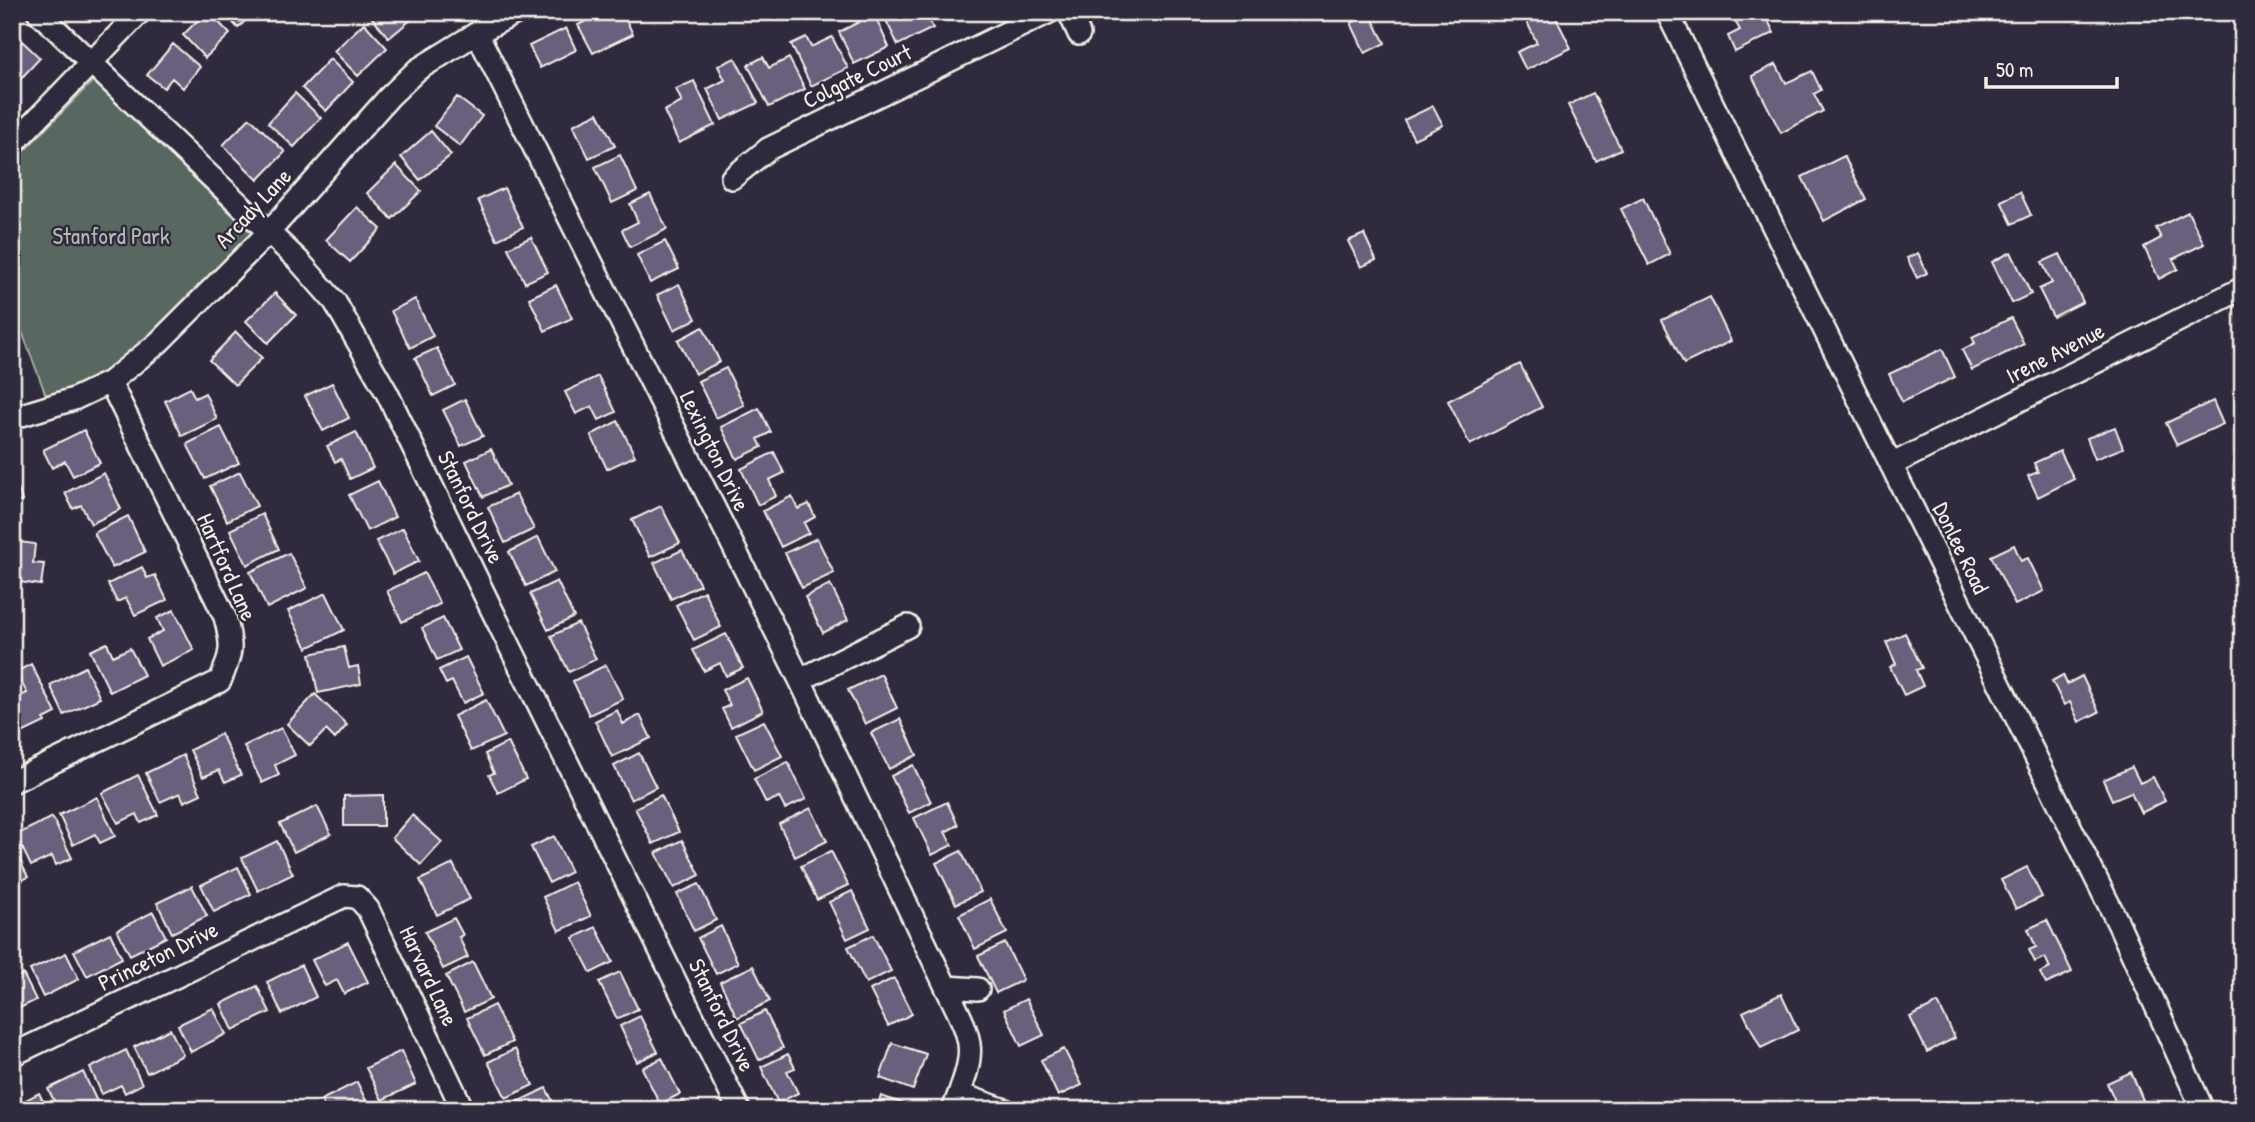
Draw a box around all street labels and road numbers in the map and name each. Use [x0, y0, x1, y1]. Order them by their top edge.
street label: Colgate Court [797, 35, 917, 115]
street label: Arcady Lane [207, 161, 298, 254]
street label: Irene Avenue [2000, 315, 2109, 391]
street label: Lexington Drive [673, 386, 758, 516]
street label: Stanford Drive [431, 445, 512, 568]
street label: Donlee Road [1926, 497, 1997, 599]
street label: Hartford Lane [190, 508, 265, 625]
street label: Princeton Drive [93, 913, 223, 998]
street label: Harvard Lane [393, 921, 466, 1031]
street label: Stanford Drive [682, 953, 763, 1076]

